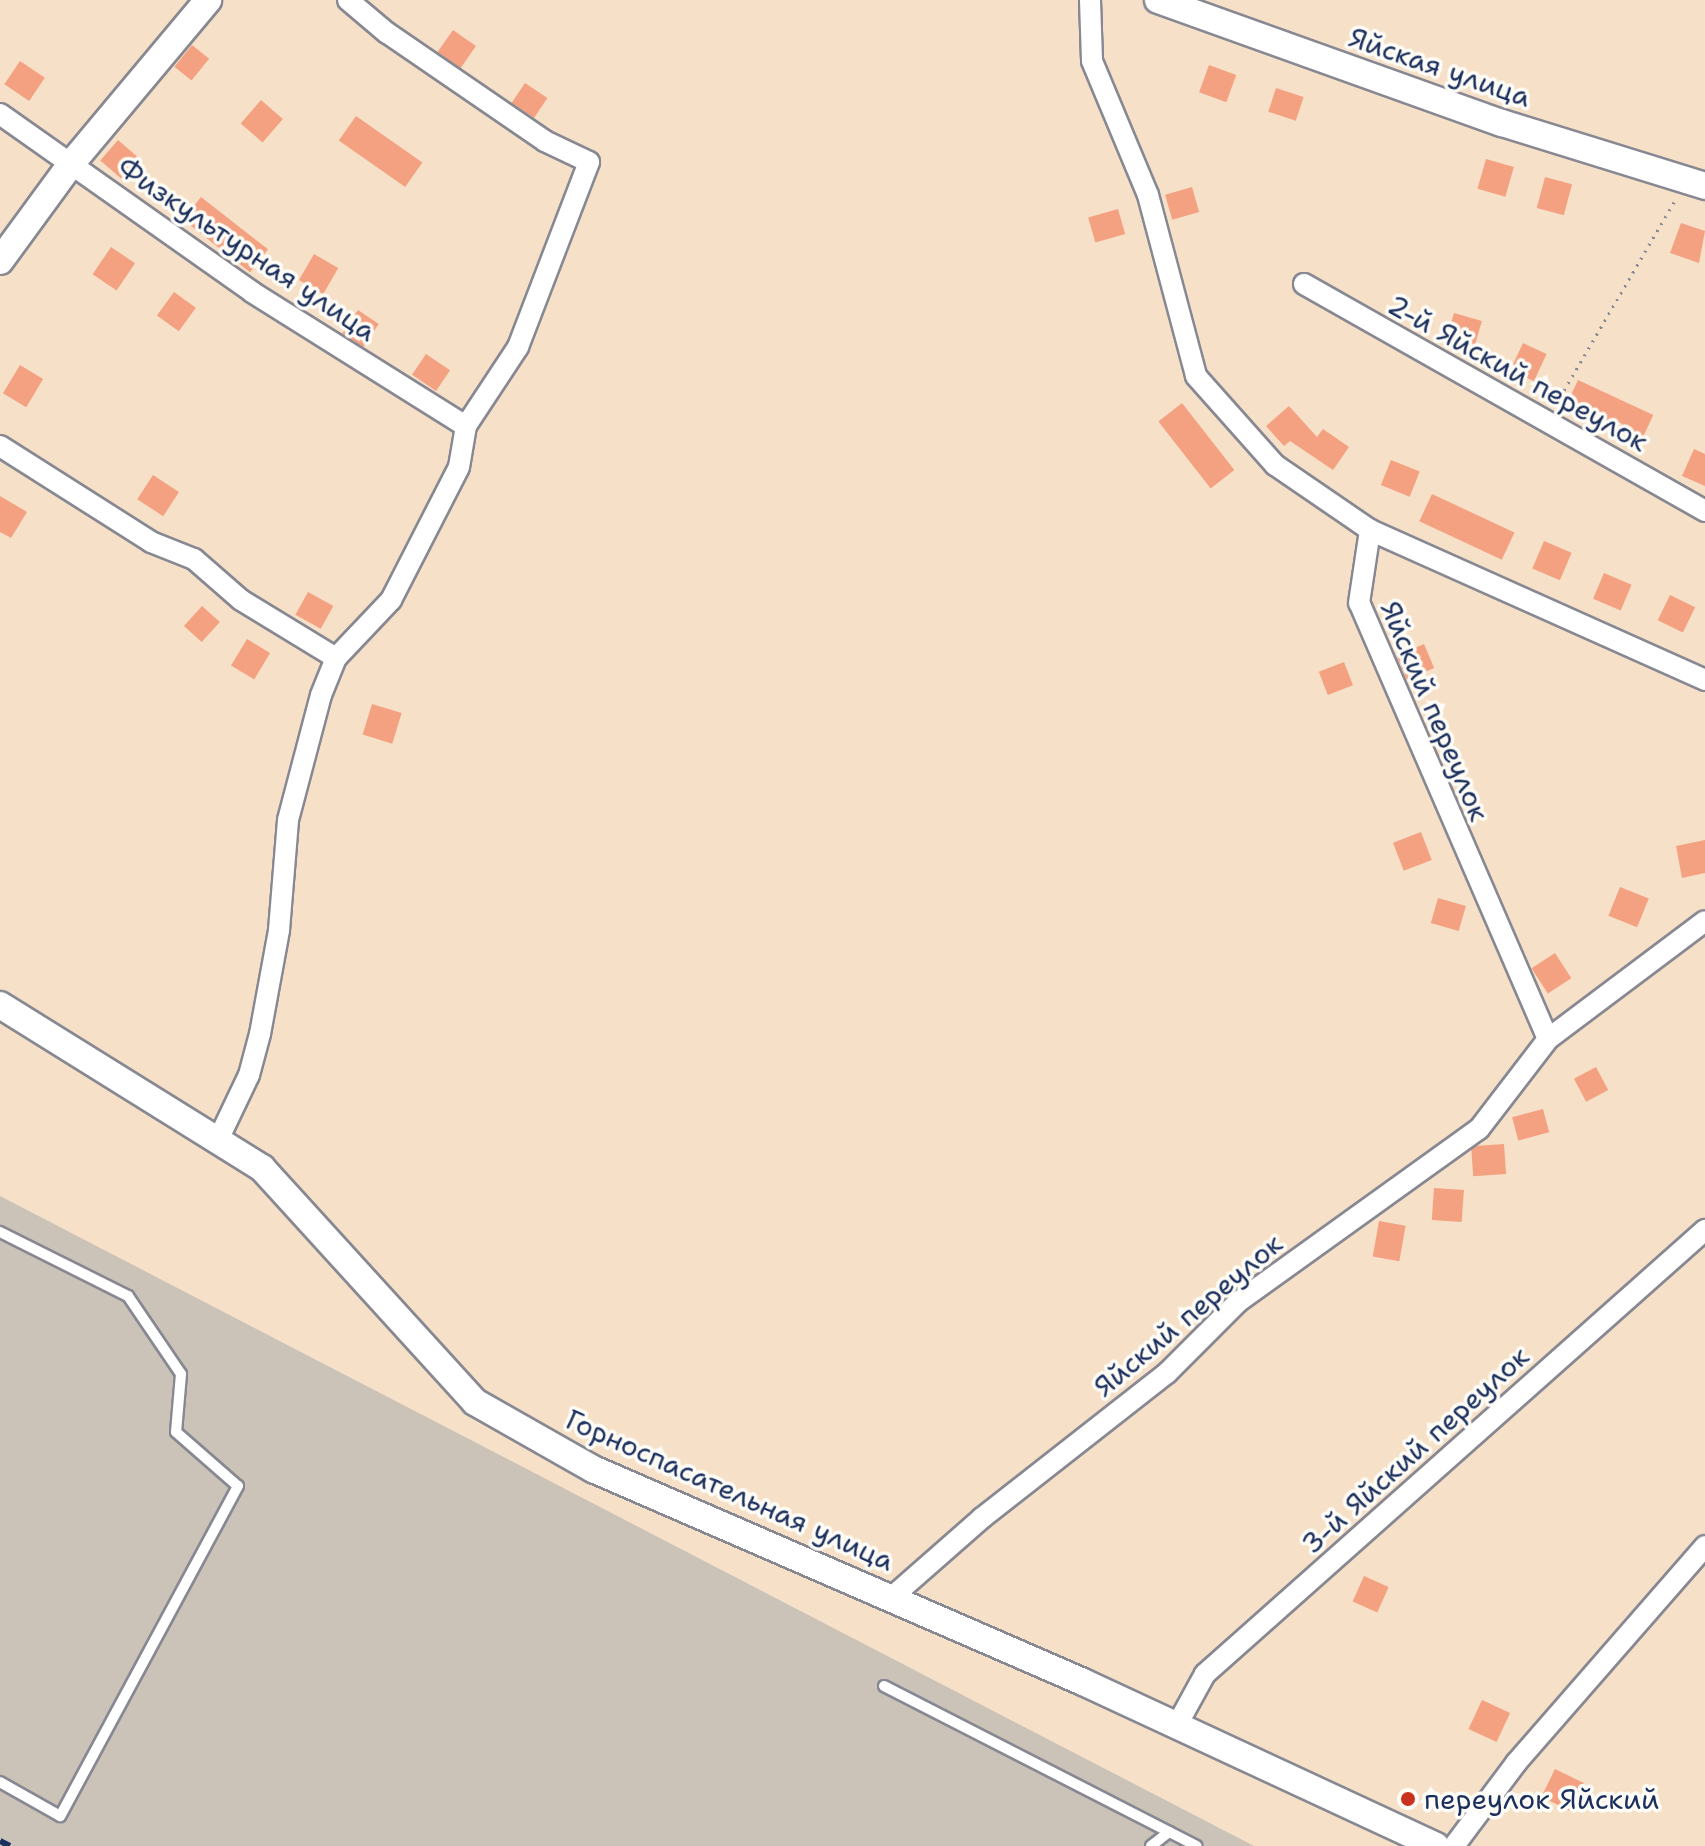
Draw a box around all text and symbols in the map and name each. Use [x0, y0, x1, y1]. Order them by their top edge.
street label: Яйская улица [1345, 20, 1535, 114]
street label: Физкультурная улица [111, 150, 383, 348]
street label: 2-й Яйский переулок [1382, 287, 1654, 459]
street label: Яйский переулок [1374, 596, 1496, 826]
street label: Яйский переулок [1087, 1227, 1289, 1403]
street label: 3-й Яйский переулок [1295, 1339, 1535, 1561]
street label: Горноспасательная улица [561, 1402, 899, 1578]
place label: переулок Яйский [1424, 1782, 1659, 1816]
marker: переулок Яйский [1399, 1790, 1417, 1808]

